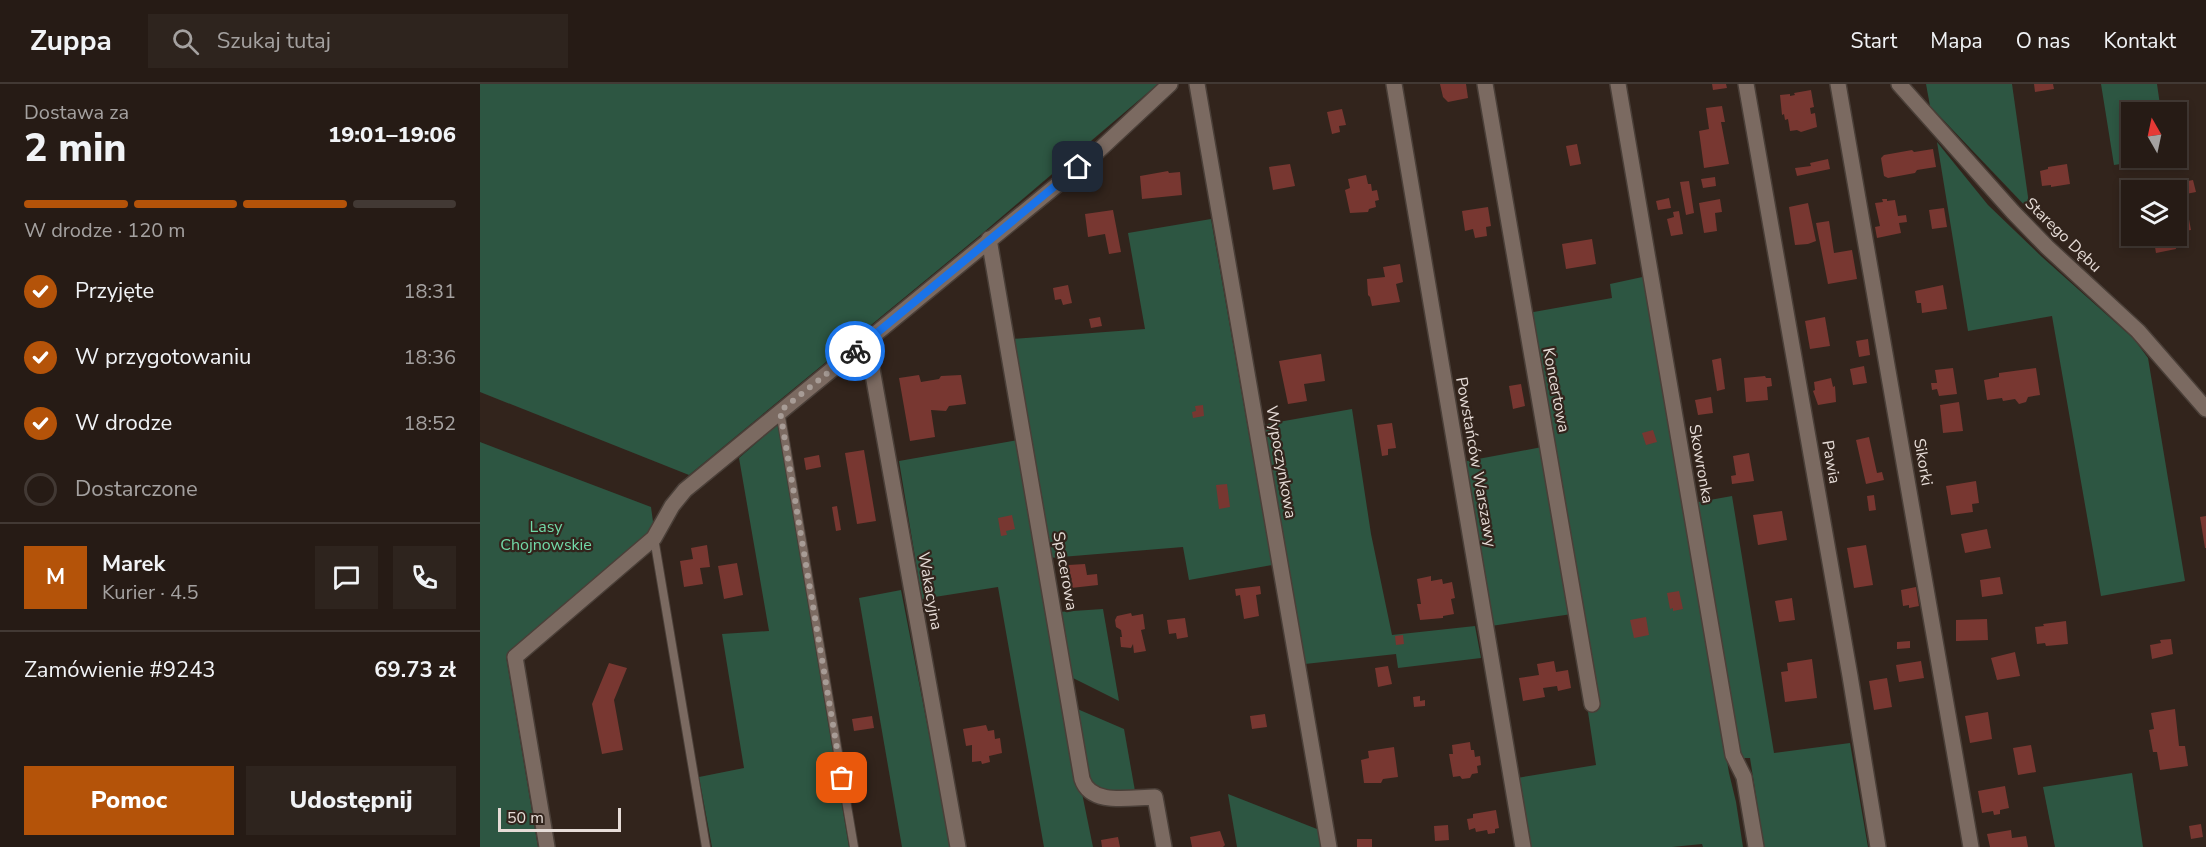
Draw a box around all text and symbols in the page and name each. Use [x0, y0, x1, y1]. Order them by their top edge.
search box [148, 14, 568, 68]
text: Zuppa [30, 22, 112, 60]
icon: search [169, 25, 202, 58]
text: Szukaj tutaj [217, 26, 331, 56]
text: Start [1851, 27, 1897, 55]
text: Mapa [1930, 27, 1983, 55]
text: O nas [2016, 27, 2070, 55]
text: Kontakt [2103, 27, 2176, 55]
text: Dostawa za [24, 99, 129, 126]
north arrow [2121, 102, 2187, 168]
map controls [2121, 102, 2187, 246]
text: 19:01–19:06 [328, 120, 456, 150]
text: 2 min [24, 122, 127, 175]
pin [1052, 141, 1103, 192]
icon: home [1061, 150, 1094, 183]
button: layers [2121, 180, 2187, 246]
street label: Starego Dębu [2020, 193, 2106, 277]
text: W drodze · 120 m [24, 217, 185, 244]
icon: check [24, 275, 57, 308]
text: Przyjęte [75, 276, 154, 306]
text: 18:31 [403, 278, 456, 305]
courier [825, 321, 885, 381]
icon: bike [839, 335, 872, 368]
icon: check [24, 341, 57, 374]
text: W przygotowaniu [75, 342, 251, 372]
text: 18:36 [403, 344, 456, 371]
street label: Koncertowa [1537, 346, 1575, 434]
street label: Powstańców Warszawy [1450, 375, 1502, 550]
street label: Wypoczynkowa [1260, 404, 1302, 520]
icon: check [24, 407, 57, 440]
text: W drodze [75, 408, 172, 438]
text: 18:52 [403, 410, 456, 437]
street label: Skowronka [1683, 423, 1719, 505]
street label: Sikorki [1908, 437, 1938, 487]
street label: Pawia [1816, 439, 1846, 485]
text: Dostarczone [75, 474, 198, 504]
park label: Lasy Chojnowskie [500, 516, 592, 556]
street label: Spacerowa [1047, 530, 1083, 612]
button: chat [315, 546, 378, 609]
button: phone [393, 546, 456, 609]
text: Marek [102, 549, 165, 579]
street label: Wakacyjna [912, 550, 948, 632]
text: M [46, 562, 65, 592]
text: Kurier · 4.5 [102, 579, 199, 606]
text: Zamówienie #9243 [24, 655, 216, 685]
text: 69.73 zł [374, 655, 456, 685]
pin [816, 752, 867, 803]
icon: bag [825, 761, 858, 794]
button: Pomoc [24, 766, 234, 835]
button: Udostępnij [246, 766, 456, 835]
scale bar [498, 805, 621, 832]
text: 50 m [507, 807, 544, 829]

